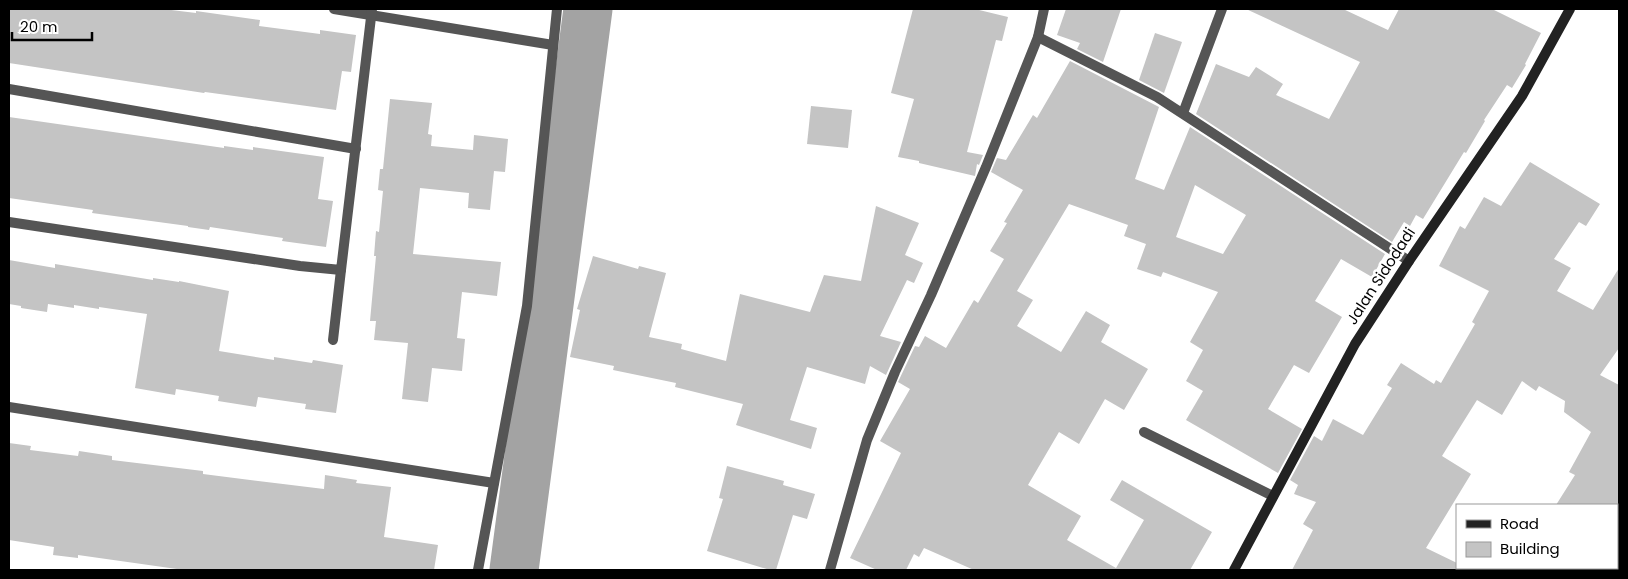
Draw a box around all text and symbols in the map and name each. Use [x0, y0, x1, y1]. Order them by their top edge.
scale bar [12, 10, 92, 42]
text: 20 m [20, 16, 58, 37]
street label: Jalan Sidodadi [1341, 223, 1420, 328]
legend [1456, 504, 1618, 569]
text: Road [1500, 513, 1539, 534]
text: Building [1500, 538, 1560, 559]

